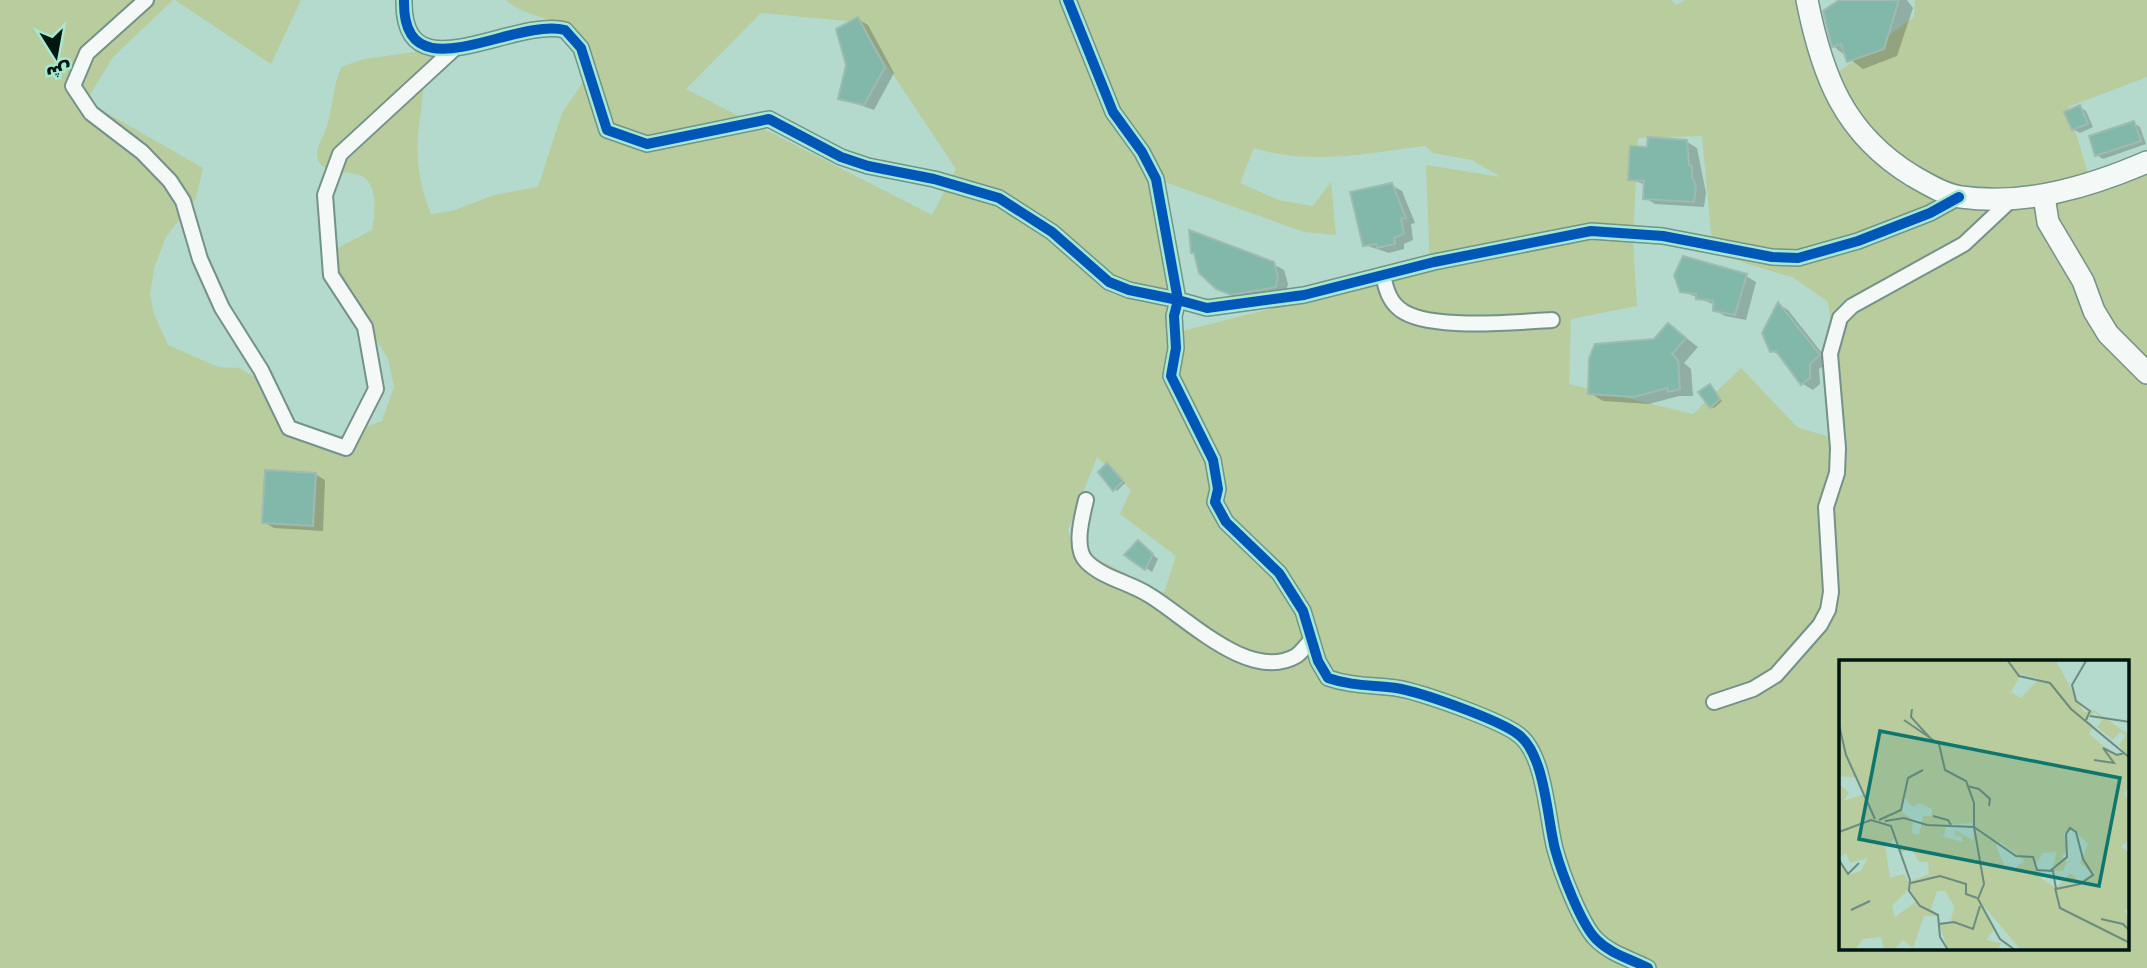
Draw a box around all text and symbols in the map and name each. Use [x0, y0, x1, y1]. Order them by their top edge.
north arrow [21, 21, 91, 91]
text: ش [44, 58, 74, 86]
inset map [1839, 660, 2130, 950]

